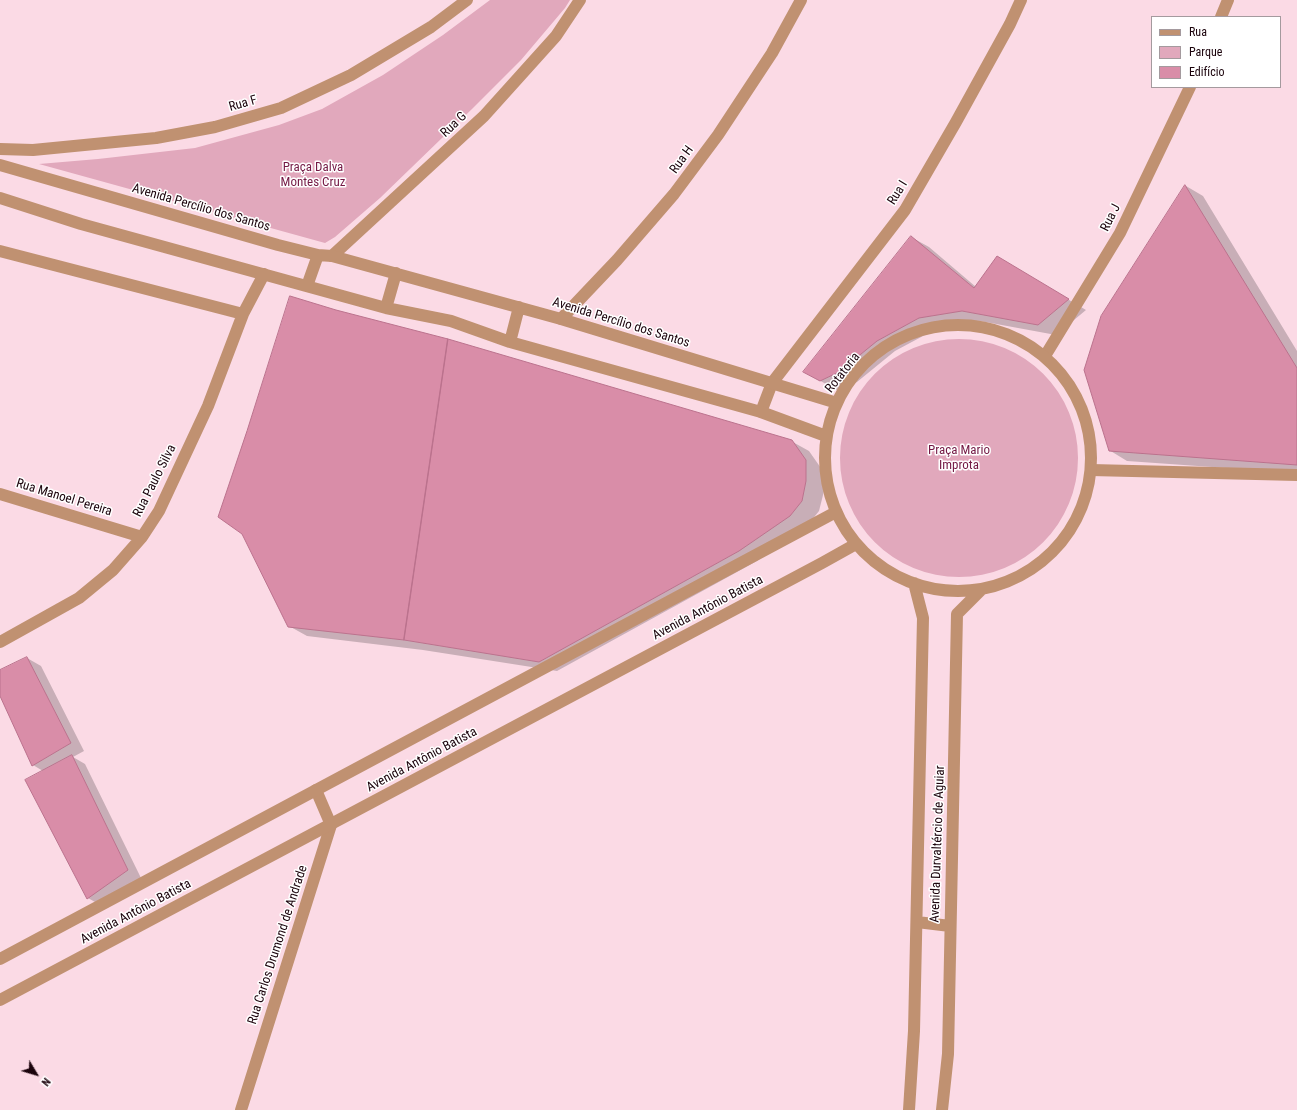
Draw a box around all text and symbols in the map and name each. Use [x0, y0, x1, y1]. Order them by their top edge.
legend [1151, 16, 1281, 88]
text: Rua [1189, 25, 1207, 39]
text: Parque [1189, 45, 1222, 59]
text: Edifício [1189, 65, 1225, 79]
street label: Rua F [227, 93, 259, 115]
street label: Rua G [438, 109, 470, 141]
street label: Rua H [667, 143, 697, 177]
park label: Praça Dalva Montes Cruz [281, 160, 345, 191]
street label: Rua I [885, 178, 911, 208]
street label: Avenida Percílio dos Santos [130, 181, 272, 235]
street label: Rua J [1098, 202, 1124, 234]
street label: Avenida Percílio dos Santos [551, 295, 691, 351]
street label: Rotatoria [822, 350, 864, 396]
street label: Rua Paulo Silva [130, 442, 180, 520]
park label: Praça Mario Improta [928, 443, 990, 474]
street label: Rua Manoel Pereira [14, 476, 114, 520]
street label: Avenida Antônio Batista [650, 572, 766, 644]
street label: Avenida Antônio Batista [364, 724, 480, 796]
street label: Avenida Durvaltércio de Aguiar [927, 765, 949, 923]
street label: Rua Carlos Drumond de Andrade [245, 863, 311, 1027]
street label: Avenida Antônio Batista [78, 876, 194, 948]
north arrow [16, 1054, 56, 1094]
text: N [39, 1075, 53, 1088]

